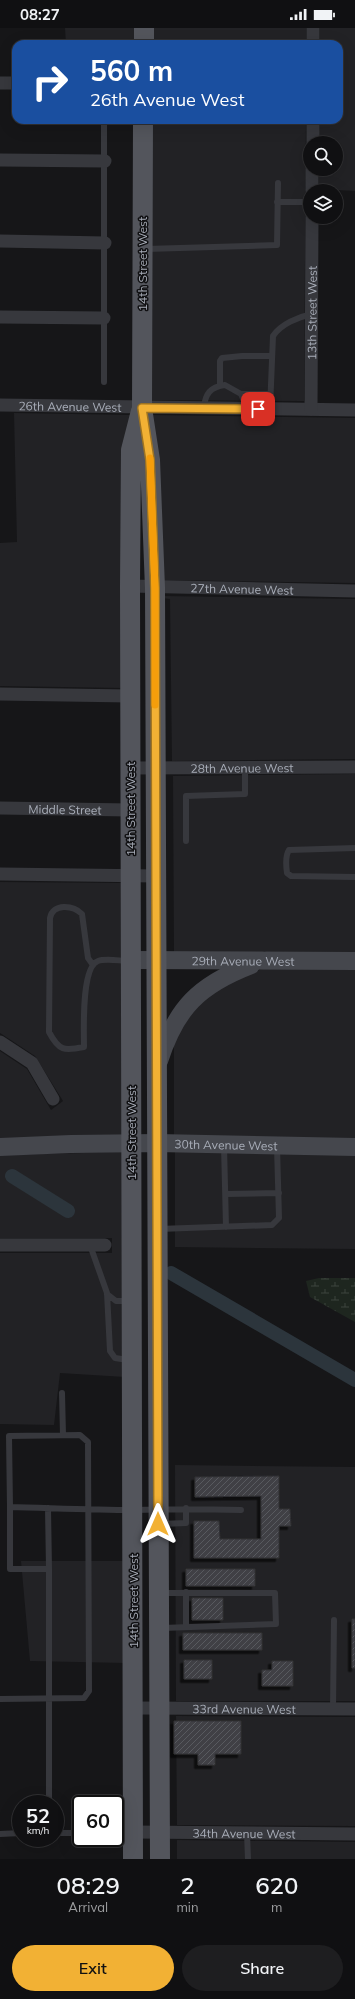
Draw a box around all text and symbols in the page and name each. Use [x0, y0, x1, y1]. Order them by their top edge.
text: 08:27 [20, 5, 60, 24]
text: 560 m [90, 53, 173, 88]
icon: right [24, 56, 76, 108]
text: 26th Avenue West [90, 88, 244, 111]
map controls [303, 136, 343, 224]
button: search [303, 136, 343, 176]
button: layers [303, 184, 343, 224]
street label: 14th Street West [135, 217, 150, 311]
street label: 13th Street West [304, 266, 319, 360]
pin [241, 392, 275, 426]
street label: 26th Avenue West [18, 398, 122, 414]
icon: arrive [247, 398, 269, 420]
street label: 27th Avenue West [190, 580, 294, 597]
street label: 28th Avenue West [190, 760, 294, 775]
street label: 14th Street West [123, 762, 138, 856]
street label: Middle Street [28, 801, 102, 817]
street label: 29th Avenue West [191, 953, 295, 968]
street label: 14th Street West [124, 1086, 139, 1180]
street label: 30th Avenue West [174, 1136, 278, 1153]
position arrow [137, 1503, 179, 1545]
street label: 14th Street West [126, 1554, 141, 1648]
street label: 33rd Avenue West [192, 1701, 296, 1716]
speed limit sign: 60 [72, 1795, 124, 1847]
text: 52 [26, 1803, 50, 1828]
text: km/h [27, 1824, 49, 1837]
street label: 34th Avenue West [192, 1825, 296, 1841]
text: 08:29 [57, 1870, 120, 1900]
text: 2 [180, 1870, 195, 1900]
text: 620 [255, 1870, 298, 1900]
text: Arrival [68, 1899, 108, 1915]
text: min [176, 1899, 199, 1915]
text: m [271, 1899, 282, 1915]
button: Exit [12, 1945, 174, 1991]
button: Share [182, 1945, 343, 1991]

